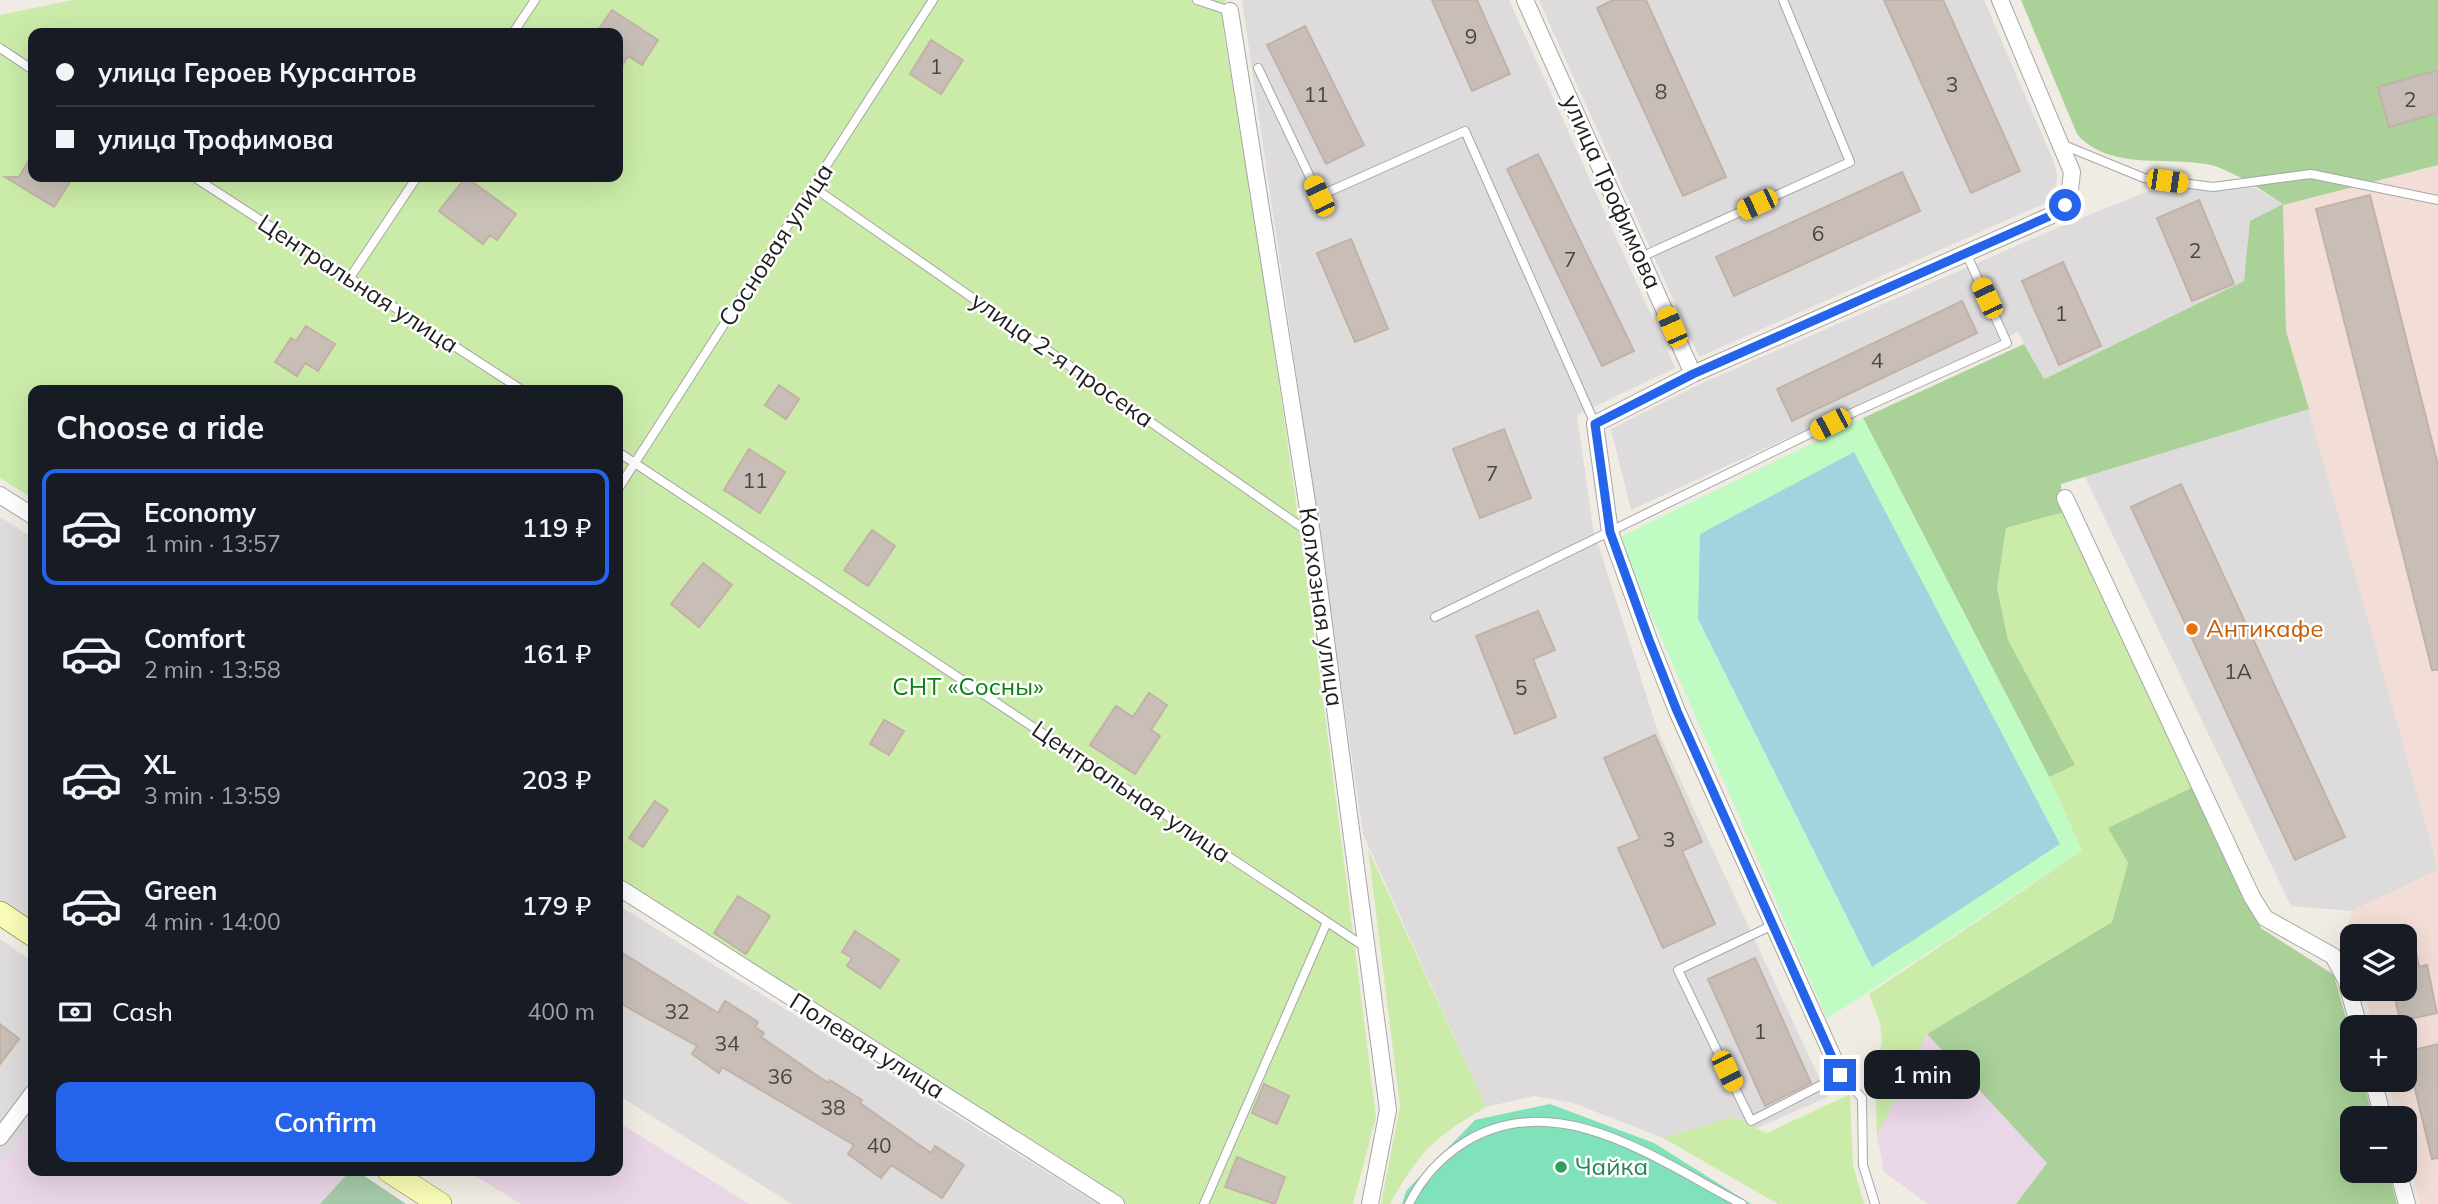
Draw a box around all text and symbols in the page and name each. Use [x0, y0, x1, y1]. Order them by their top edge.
house number: 9 [1465, 23, 1477, 49]
house number: 1 [930, 53, 942, 79]
text: улица Героев Курсантов [98, 56, 417, 89]
house number: 3 [1946, 71, 1958, 97]
house number: 8 [1655, 78, 1667, 104]
house number: 11 [1303, 81, 1329, 107]
house number: 2 [2404, 86, 2416, 112]
street label: улица Трофимова [1557, 90, 1669, 293]
text: улица Трофимова [98, 123, 334, 156]
street label: Сосновая улица [711, 157, 839, 331]
car [2145, 168, 2190, 194]
car [1301, 173, 1338, 219]
car [1734, 186, 1781, 222]
route start [2049, 189, 2081, 221]
street label: Центральная улица [253, 207, 464, 359]
house number: 6 [1812, 220, 1824, 246]
house number: 2 [2189, 237, 2201, 263]
house number: 7 [1564, 246, 1576, 272]
car [1969, 275, 2006, 321]
street label: улица 2-я просека [965, 285, 1160, 433]
house number: 1 [2055, 300, 2067, 326]
car [1654, 304, 1691, 350]
house number: 4 [1871, 347, 1884, 373]
car [1807, 405, 1854, 443]
text: Choose a ride [56, 407, 264, 447]
house number: 7 [1486, 460, 1498, 486]
house number: 11 [742, 467, 768, 493]
icon: car [60, 496, 123, 559]
text: Economy [144, 496, 256, 529]
street label: Колхозная улица [1293, 505, 1351, 708]
text: 119 ₽ [522, 511, 591, 544]
text: 1 min · 13:57 [144, 529, 281, 558]
place label: Антикафе [2206, 613, 2324, 643]
marker: Антикафе [2184, 621, 2200, 637]
icon: car [60, 622, 123, 685]
text: Comfort [144, 622, 245, 655]
text: 161 ₽ [522, 637, 591, 670]
text: 2 min · 13:58 [144, 655, 281, 684]
house number: 1А [2224, 658, 2253, 684]
park label: СНТ «Сосны» [892, 671, 1044, 701]
house number: 5 [1515, 674, 1527, 700]
street label: Центральная улица [1027, 714, 1236, 869]
icon: car [60, 748, 123, 811]
text: XL [144, 748, 176, 781]
text: 203 ₽ [522, 763, 591, 796]
text: 3 min · 13:59 [144, 781, 281, 810]
house number: 3 [1663, 826, 1675, 852]
icon: car [60, 874, 123, 937]
text: Green [144, 874, 217, 907]
text: 179 ₽ [522, 889, 591, 922]
text: 4 min · 14:00 [144, 907, 281, 936]
map controls [2340, 924, 2417, 1183]
button: layers [2340, 924, 2417, 1001]
street label: Полевая улица [785, 986, 950, 1105]
icon: cash [56, 993, 94, 1031]
text: Cash [112, 995, 173, 1028]
text: 400 m [527, 997, 595, 1026]
house number: 32 [664, 998, 690, 1024]
button: + [2340, 1015, 2417, 1092]
house number: 1 [1754, 1018, 1766, 1044]
house number: 34 [714, 1030, 740, 1056]
car [1709, 1048, 1746, 1094]
callout: 1 min [1864, 1050, 1980, 1100]
route end [1824, 1059, 1856, 1091]
text: 1 min [1892, 1060, 1952, 1089]
house number: 36 [767, 1063, 793, 1089]
button: Confirm [56, 1082, 595, 1162]
house number: 38 [820, 1094, 846, 1120]
button: − [2340, 1106, 2417, 1183]
house number: 40 [866, 1132, 892, 1158]
place label: Чайка [1575, 1151, 1648, 1181]
marker: Чайка [1553, 1159, 1569, 1175]

